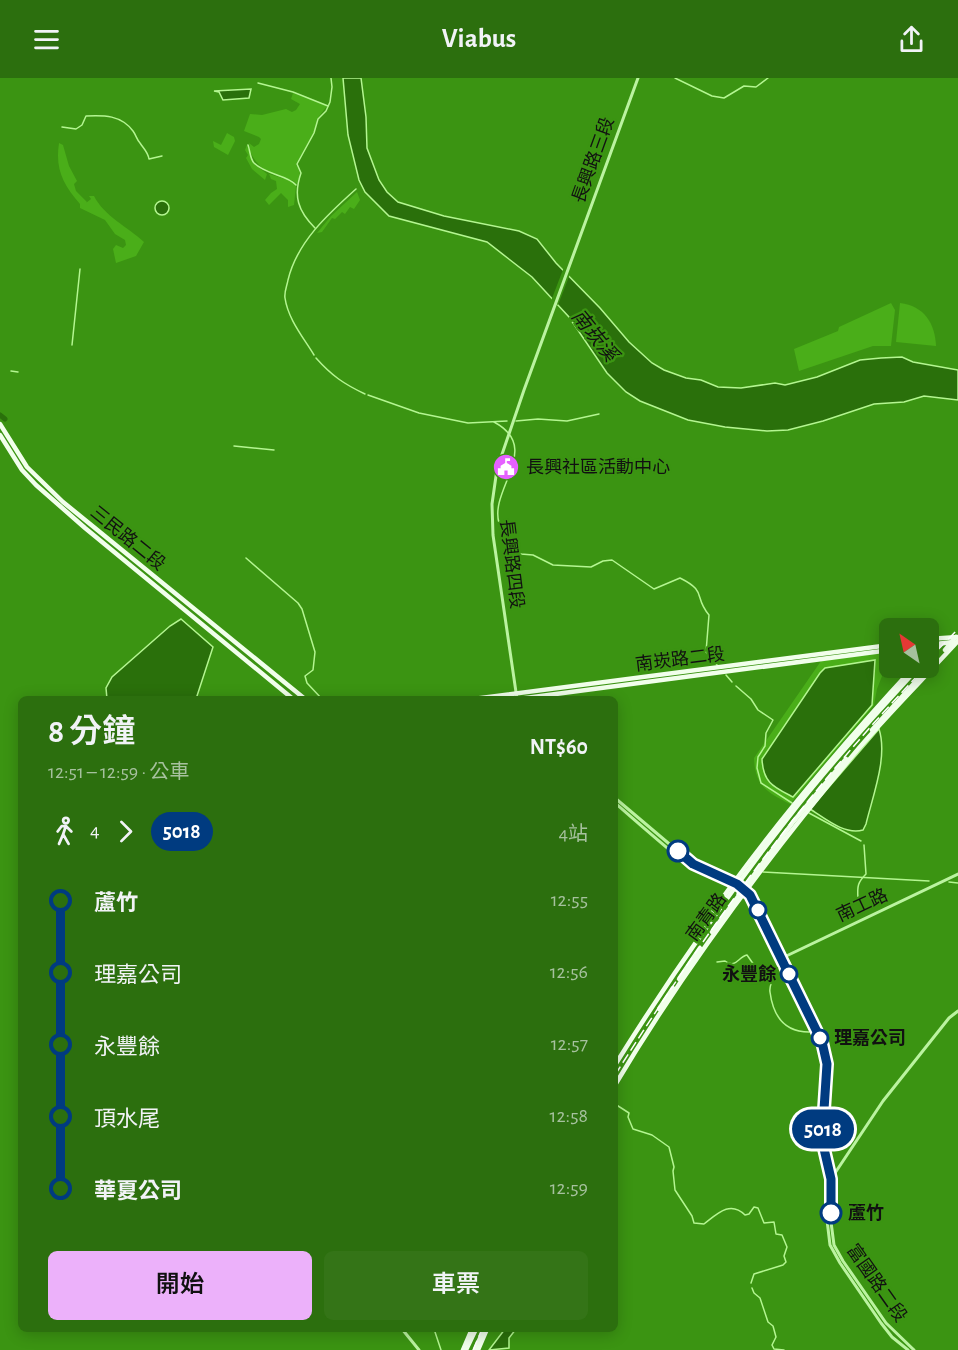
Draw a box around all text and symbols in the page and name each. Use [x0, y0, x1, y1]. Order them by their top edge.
icon: menu [30, 23, 63, 56]
icon: share [895, 23, 928, 56]
text: Viabus [442, 25, 516, 52]
street label: 長興路三段 [568, 114, 618, 206]
water label: 南崁溪 [568, 305, 624, 368]
public building icon: 長興社區活動中心 [491, 452, 521, 482]
place label: 長興社區活動中心 [526, 457, 670, 477]
street label: 三民路二段 [87, 502, 169, 574]
street label: 長興路四段 [497, 518, 527, 610]
north arrow [879, 618, 939, 678]
map controls [879, 618, 939, 678]
street label: 南崁路二段 [634, 644, 726, 674]
text: 8 分鐘 [48, 716, 135, 749]
text: NT$60 [530, 736, 588, 758]
text: 12:51 – 12:59 · 公車 [48, 762, 189, 782]
icon: walk [48, 815, 81, 848]
icon: forward [109, 815, 142, 848]
text: 4 [90, 821, 100, 841]
text: 5018 [163, 821, 201, 842]
text: 4站 [558, 824, 588, 844]
unlabelled marker [667, 840, 689, 862]
street label: 南工路 [833, 885, 891, 925]
street label: 南青路 [682, 889, 730, 945]
text: 12:55 [551, 890, 588, 910]
text: 蘆竹 [94, 892, 138, 914]
unlabelled marker [749, 901, 767, 919]
text: 12:56 [550, 962, 588, 982]
text: 理嘉公司 [94, 964, 182, 986]
place label: 永豐餘 [722, 964, 777, 984]
marker: 永豐餘 [780, 965, 798, 983]
place label: 理嘉公司 [834, 1028, 906, 1048]
marker: 理嘉公司 [811, 1029, 829, 1047]
text: 12:57 [551, 1034, 588, 1054]
text: 永豐餘 [94, 1036, 160, 1058]
text: 12:58 [550, 1106, 588, 1126]
text: 頂水尾 [94, 1108, 160, 1130]
line badge: 5018 [781, 1110, 865, 1148]
text: 5018 [804, 1119, 842, 1140]
text: 12:59 [550, 1178, 588, 1198]
text: 華夏公司 [94, 1180, 182, 1202]
marker: 蘆竹 [820, 1202, 842, 1224]
place label: 蘆竹 [848, 1203, 884, 1223]
street label: 富國路二段 [843, 1240, 911, 1326]
button: 開始 [48, 1251, 312, 1320]
button: 車票 [324, 1251, 588, 1320]

